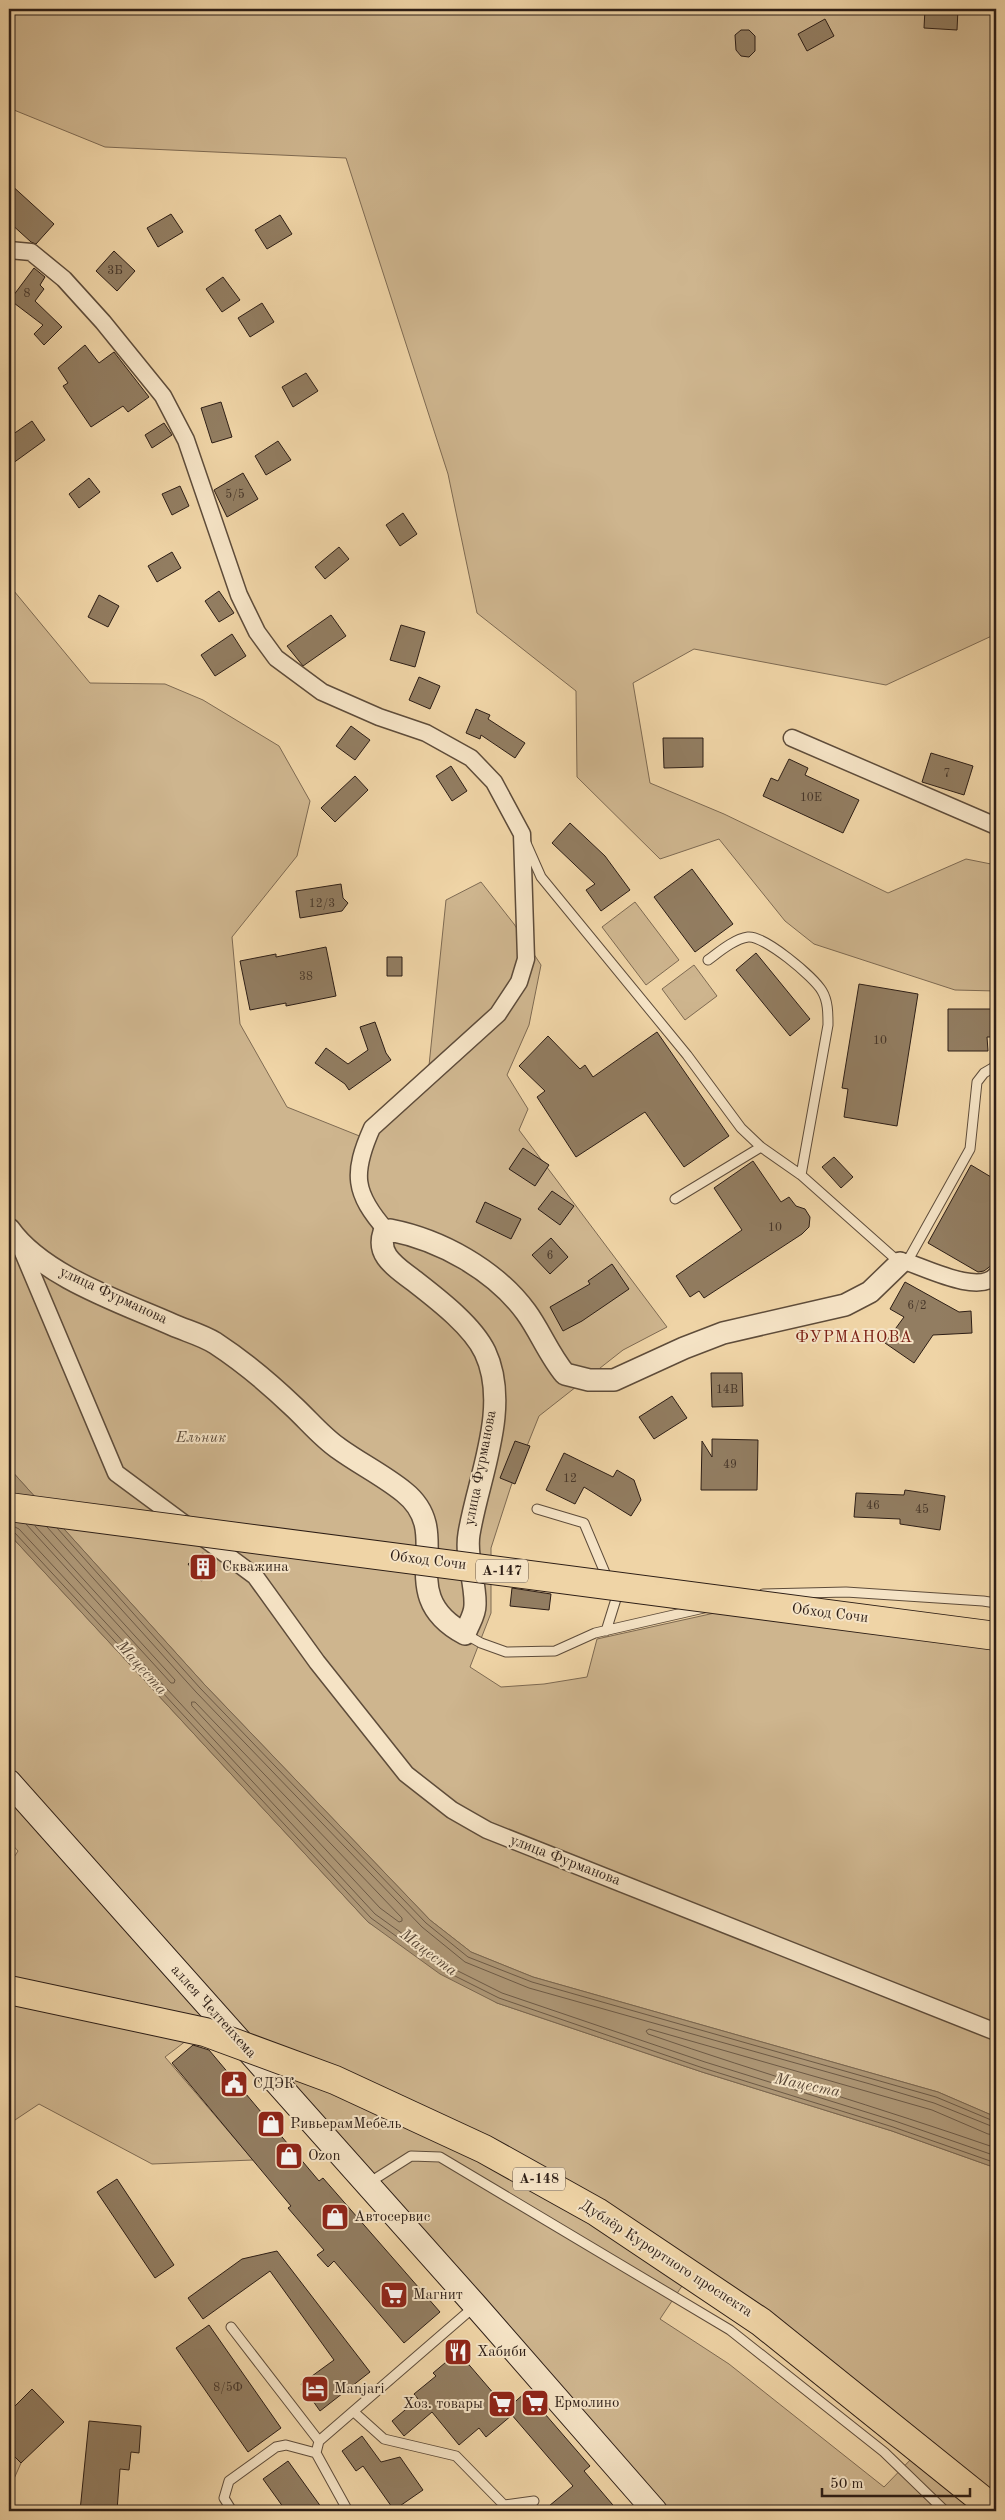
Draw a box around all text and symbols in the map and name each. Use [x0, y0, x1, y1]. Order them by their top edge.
house number: 3Б [107, 265, 123, 277]
house number: 8 [24, 288, 31, 300]
house number: 5/5 [225, 488, 245, 501]
house number: 7 [944, 768, 950, 780]
house number: 10Е [800, 792, 822, 804]
house number: 12/3 [309, 898, 335, 910]
house number: 38 [299, 971, 313, 983]
house number: 10 [873, 1035, 887, 1047]
house number: 10 [768, 1222, 782, 1234]
house number: 6 [547, 1250, 554, 1262]
street label: улица Фурманова [57, 1264, 170, 1328]
house number: 6/2 [907, 1300, 927, 1312]
district label: ФУРМАНОВА [795, 1330, 913, 1346]
house number: 14В [716, 1384, 738, 1396]
street label: улица Фурманова [462, 1408, 500, 1527]
park label: Ельник [175, 1431, 226, 1446]
house number: 49 [723, 1459, 737, 1471]
house number: 12 [563, 1473, 577, 1485]
house number: 46 [866, 1500, 880, 1512]
house number: 45 [915, 1503, 929, 1516]
street label: Обход Сочи [389, 1549, 467, 1573]
building icon: Скважина [188, 1552, 218, 1582]
place label: Скважина [222, 1560, 289, 1575]
road number: А-147 [476, 1560, 528, 1582]
street label: Обход Сочи [791, 1602, 869, 1626]
water label: Мацеста [112, 1637, 170, 1699]
street label: улица Фурманова [508, 1833, 623, 1889]
water label: Мацеста [396, 1926, 460, 1980]
street label: аллея Челтенхема [167, 1963, 259, 2062]
public building icon: СДЭК [219, 2069, 249, 2099]
water label: Мацеста [772, 2071, 842, 2101]
place label: СДЭК [253, 2077, 295, 2092]
shop icon: РивьерамМебель [256, 2109, 286, 2139]
place label: РивьерамМебель [290, 2117, 402, 2132]
shop icon: Ozon [274, 2141, 304, 2171]
place label: Ozon [308, 2149, 341, 2164]
road number: А-148 [513, 2168, 565, 2190]
street label: Дублёр Курортного проспекта [577, 2198, 755, 2321]
shop icon: Автосервис [320, 2202, 350, 2232]
place label: Автосервис [354, 2210, 431, 2225]
supermarket icon: Магнит [379, 2280, 409, 2310]
place label: Магнит [413, 2288, 463, 2303]
restaurant icon: Хабиби [443, 2337, 473, 2367]
place label: Хабиби [477, 2345, 527, 2360]
hotel icon: Manjari [300, 2374, 330, 2404]
house number: 8/5Ф [213, 2381, 243, 2394]
place label: Manjari [334, 2382, 385, 2397]
supermarket icon: Ермолино [520, 2388, 550, 2418]
supermarket icon: Хоз. товары [487, 2389, 517, 2419]
place label: Ермолино [554, 2396, 620, 2411]
place label: Хоз. товары [403, 2397, 483, 2412]
scale bar [822, 2465, 970, 2497]
text: 50 m [830, 2477, 864, 2492]

